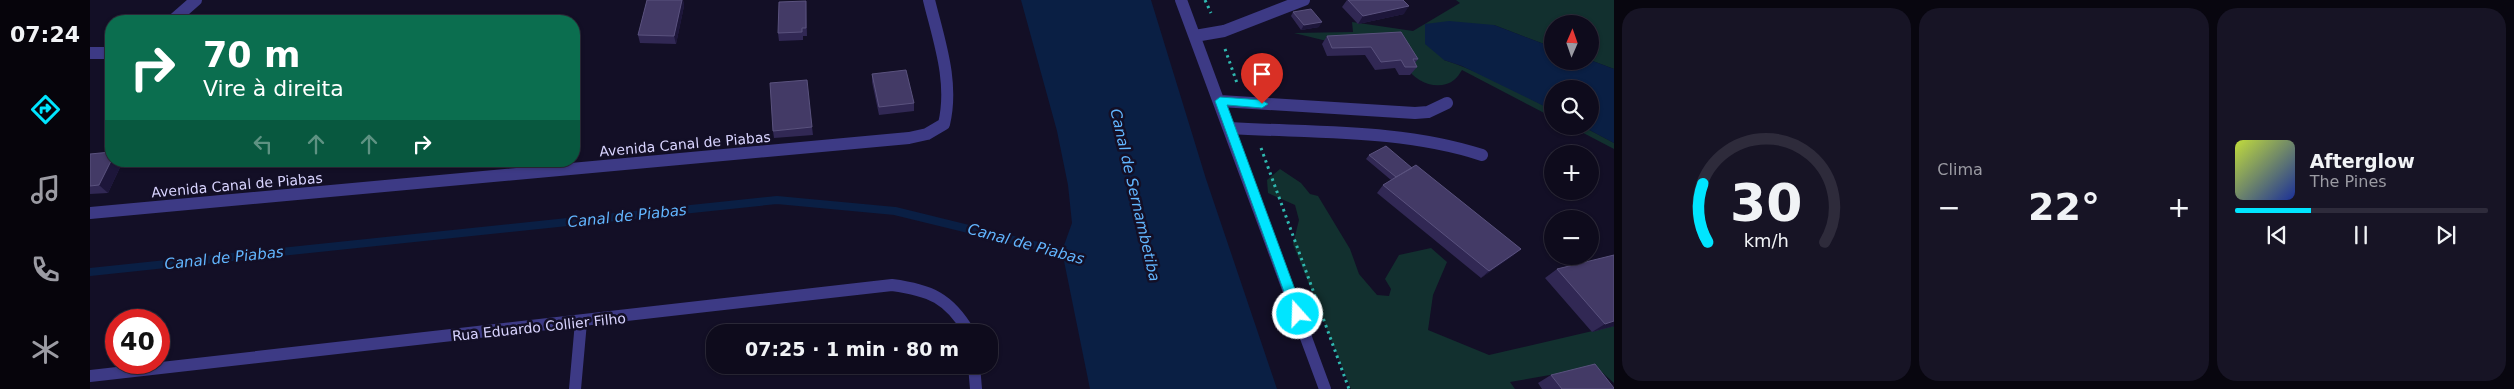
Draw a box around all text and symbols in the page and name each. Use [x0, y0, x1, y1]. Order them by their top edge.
north arrow [1544, 15, 1599, 70]
map controls [1544, 15, 1599, 265]
text: 07:24 [10, 22, 80, 47]
icon: right [120, 35, 185, 100]
text: 70 m [203, 35, 300, 75]
pin [1241, 53, 1283, 104]
icon: arrive [1248, 60, 1276, 88]
text: Vire à direita [203, 76, 344, 101]
button: search [1544, 80, 1599, 135]
icon: directions [28, 92, 63, 127]
water label: Canal de Sernambetiba [1106, 107, 1164, 283]
street label: Avenida Canal de Piabas [599, 129, 771, 159]
icon: left [249, 130, 277, 158]
icon: ahead [302, 130, 330, 158]
icon: ahead [355, 130, 383, 158]
icon: right [408, 130, 436, 158]
button: + [1544, 145, 1599, 200]
text: Afterglow [2310, 150, 2415, 172]
text: Clima [1937, 160, 1983, 179]
street label: Avenida Canal de Piabas [151, 170, 323, 200]
icon: music [28, 172, 63, 207]
text: The Pines [2310, 172, 2387, 191]
text: 30 [1730, 173, 1803, 233]
text: 22° [2028, 185, 2100, 229]
text: − [1937, 191, 1961, 224]
text: + [2167, 191, 2191, 224]
water label: Canal de Piabas [567, 201, 688, 231]
button: − [1544, 210, 1599, 265]
water label: Canal de Piabas [966, 220, 1086, 268]
icon: previous [2263, 221, 2291, 249]
icon: pause [2347, 221, 2375, 249]
icon: next [2432, 221, 2460, 249]
text: km/h [1744, 230, 1789, 251]
water label: Canal de Piabas [164, 243, 285, 273]
icon: phone [28, 252, 63, 287]
position arrow [1271, 287, 1323, 339]
speed limit sign: 40 [105, 309, 170, 374]
street label: Rua Eduardo Collier Filho [451, 310, 627, 344]
icon: climate [28, 332, 63, 367]
text: 07:25 · 1 min · 80 m [745, 338, 959, 360]

